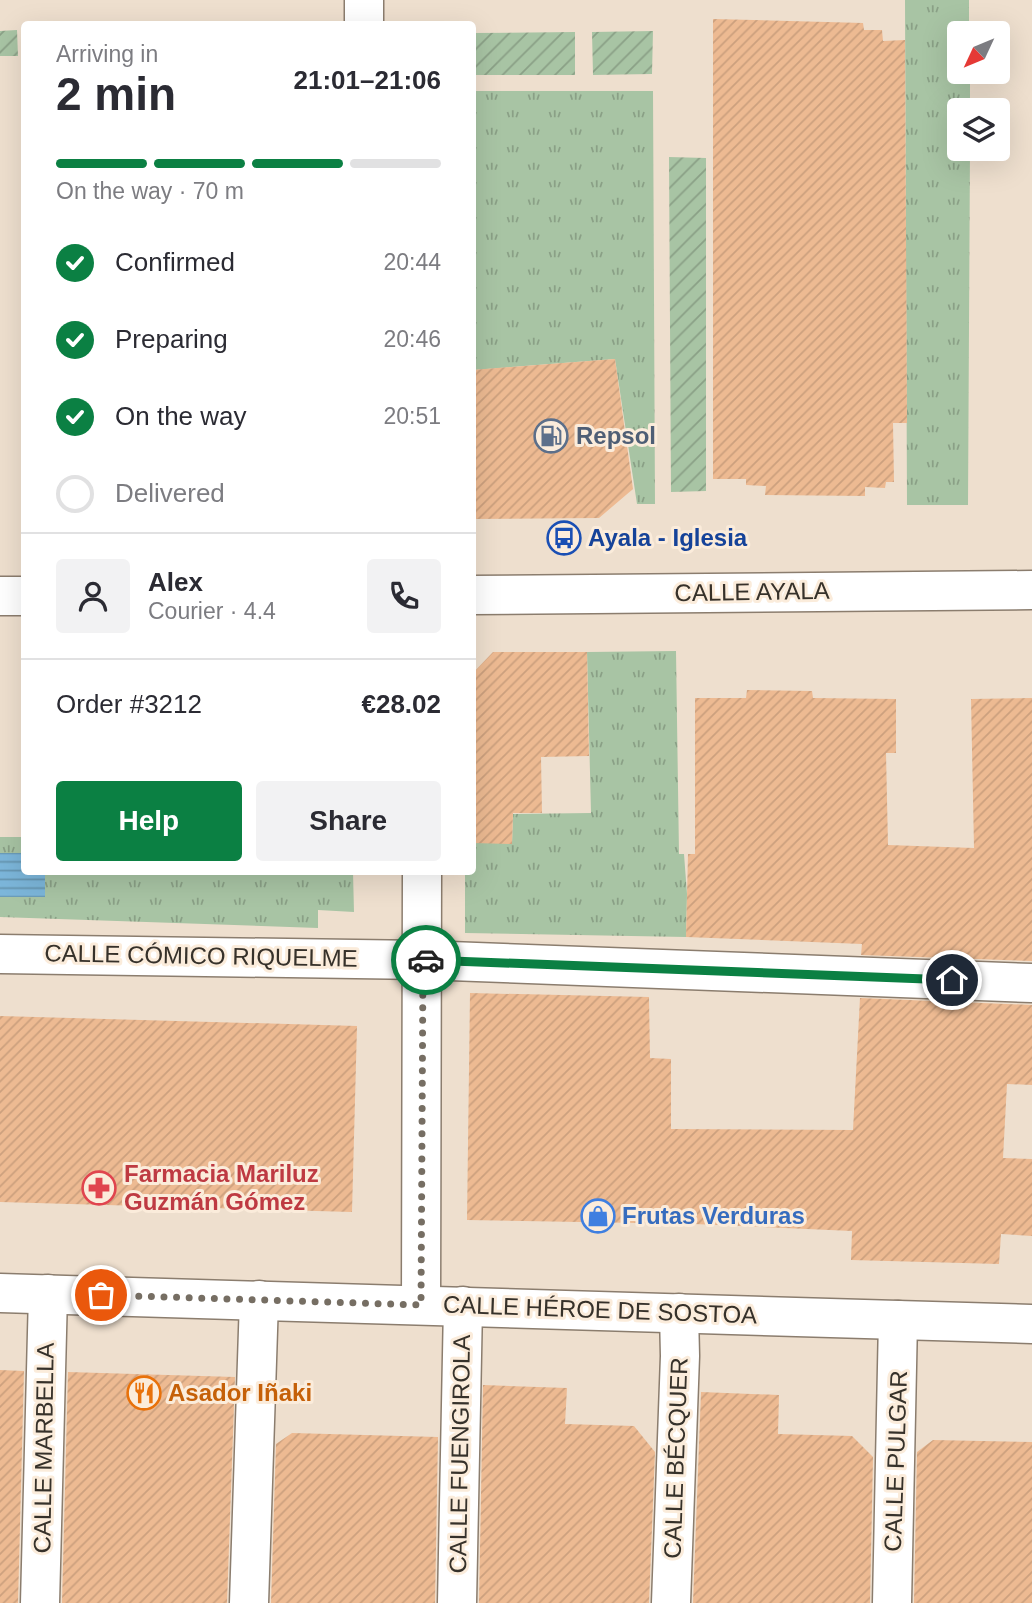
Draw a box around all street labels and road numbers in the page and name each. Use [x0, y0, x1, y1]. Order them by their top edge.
street label: CALLE AYALA [674, 577, 830, 606]
street label: CALLE CÓMICO RIQUELME [44, 939, 358, 972]
street label: CALLE HÉROE DE SOSTOA [442, 1291, 758, 1328]
street label: CALLE FUENGIROLA [444, 1334, 475, 1574]
street label: CALLE MARBELLA [28, 1342, 59, 1554]
street label: CALLE BÉCQUER [658, 1357, 693, 1559]
street label: CALLE PULGAR [879, 1370, 912, 1552]

